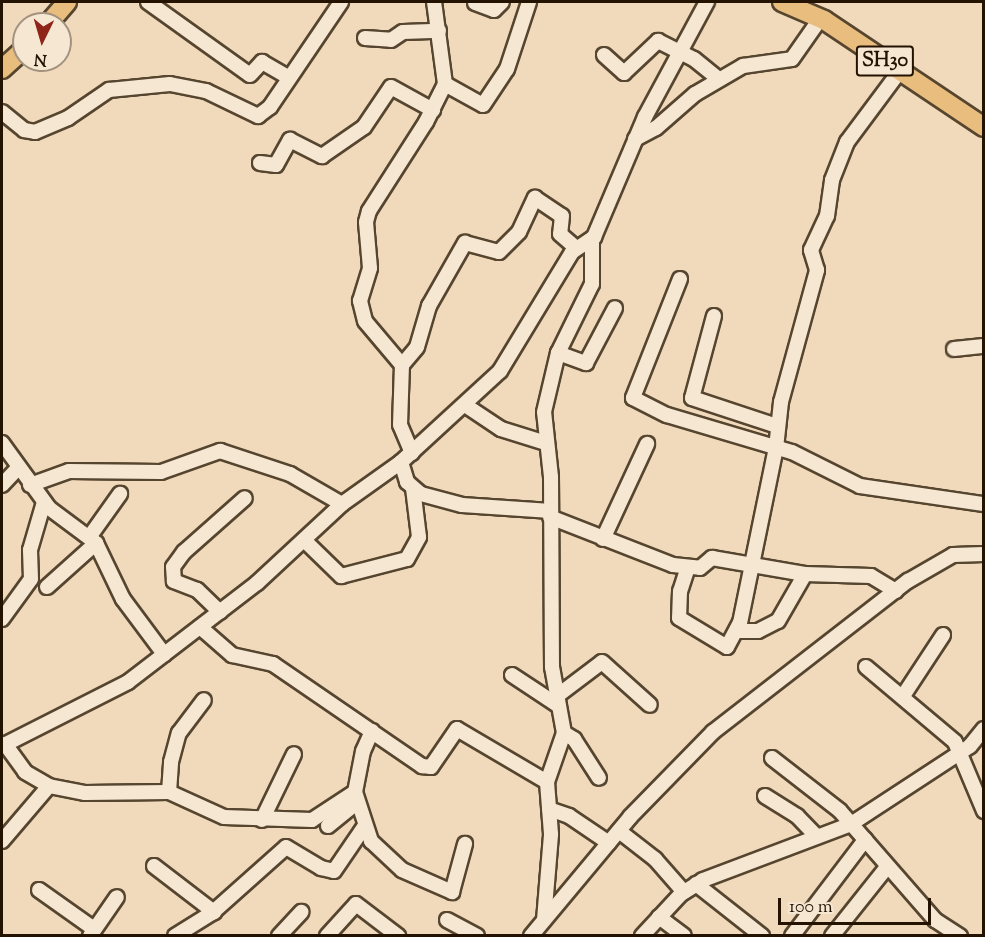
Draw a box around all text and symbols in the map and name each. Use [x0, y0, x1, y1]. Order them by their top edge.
north arrow [12, 12, 72, 72]
road number: SH30 [855, 44, 915, 78]
text: N [33, 46, 48, 70]
scale bar [781, 886, 934, 924]
text: 100 m [789, 895, 833, 921]

